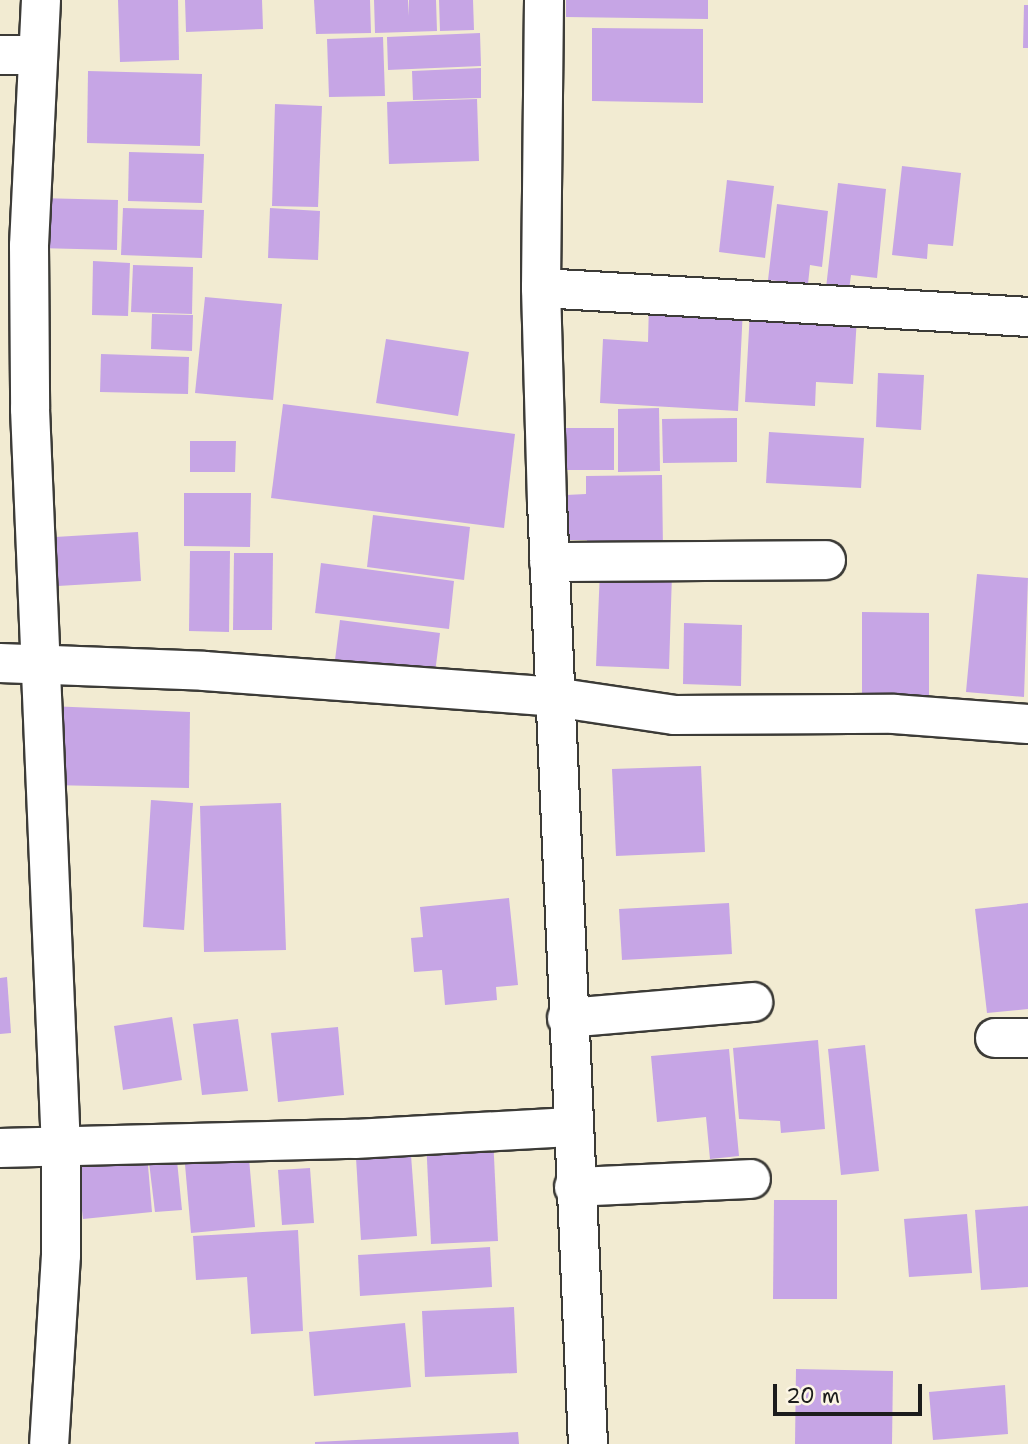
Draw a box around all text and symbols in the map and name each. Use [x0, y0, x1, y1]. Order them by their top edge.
scale bar [776, 1370, 925, 1414]
text: 20 m [786, 1382, 840, 1410]

